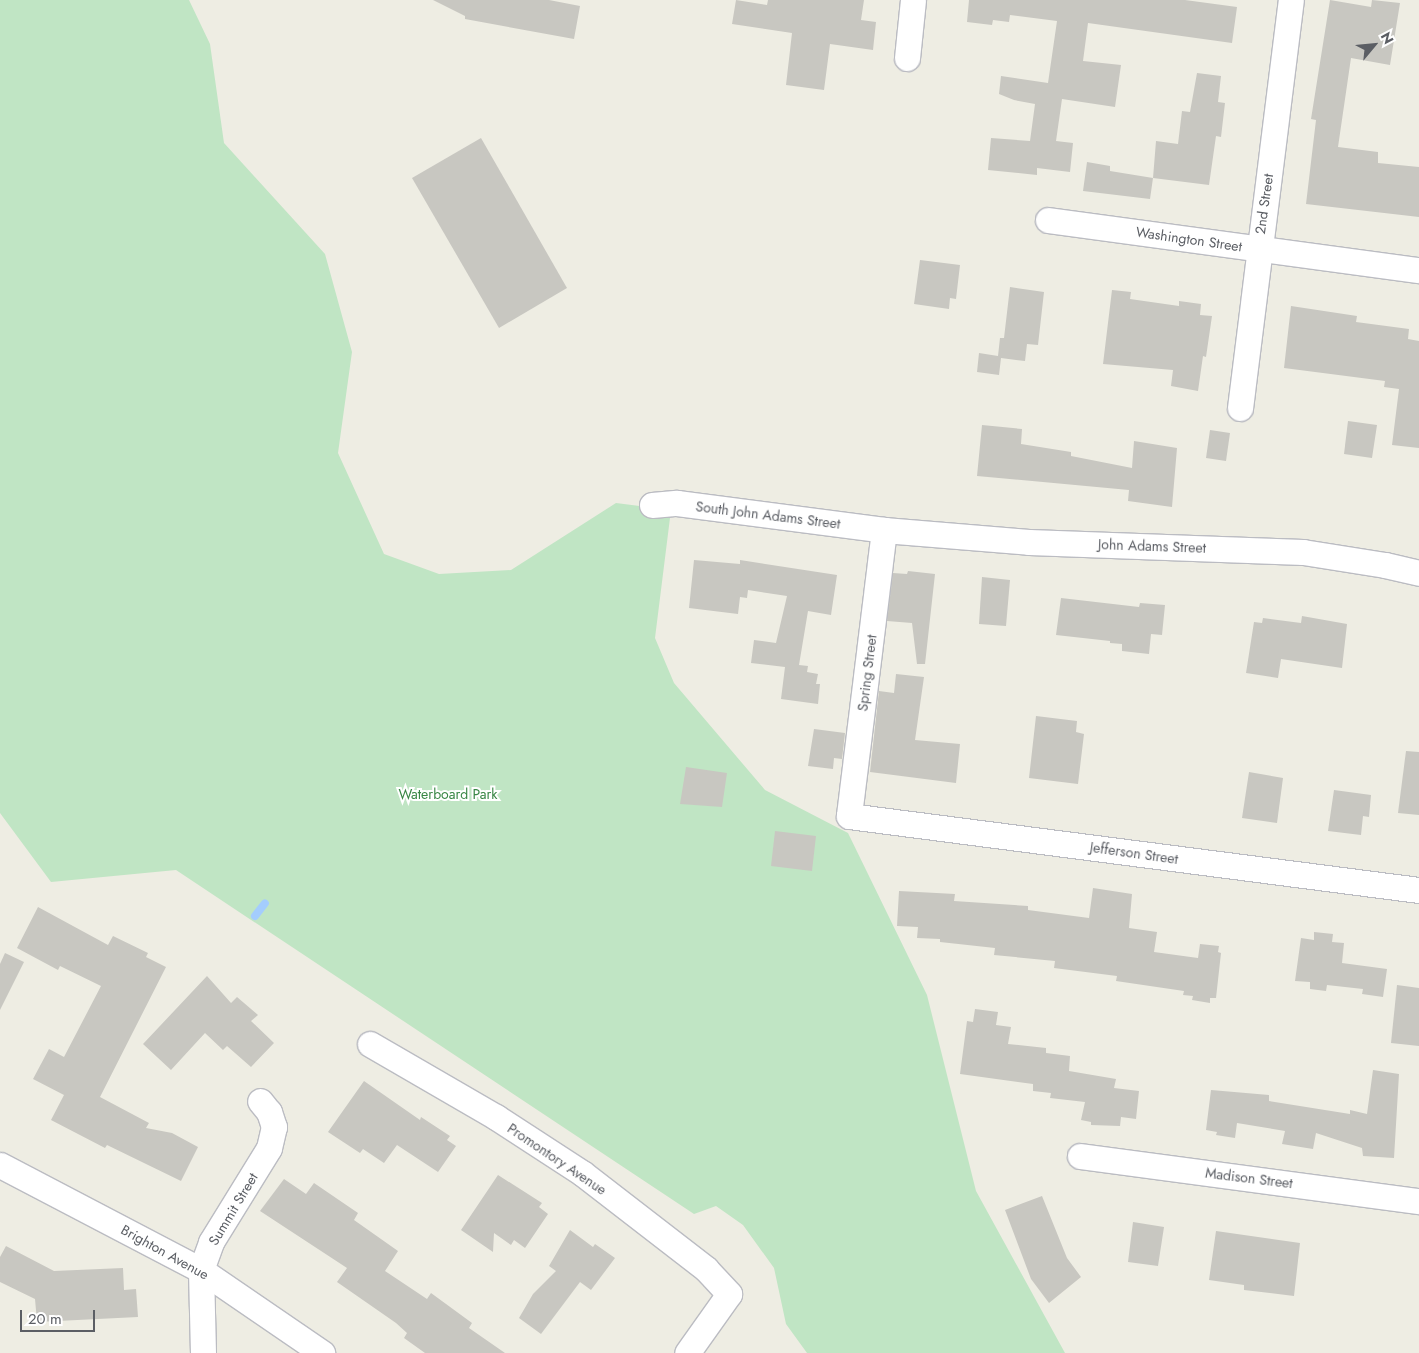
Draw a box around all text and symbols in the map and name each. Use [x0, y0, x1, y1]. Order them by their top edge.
north arrow [1349, 20, 1399, 70]
text: N [1376, 28, 1399, 48]
street label: 2nd Street [1251, 173, 1277, 235]
street label: Washington Street [1135, 223, 1243, 255]
street label: South John Adams Street [695, 498, 841, 532]
street label: John Adams Street [1098, 536, 1206, 556]
street label: Spring Street [854, 634, 880, 712]
park label: Waterboard Park [399, 786, 497, 802]
street label: Jefferson Street [1089, 839, 1179, 867]
street label: Promontory Avenue [504, 1120, 610, 1198]
street label: Madison Street [1204, 1164, 1294, 1192]
street label: Summit Street [205, 1170, 261, 1248]
street label: Brighton Avenue [118, 1221, 212, 1283]
scale bar [22, 1300, 98, 1332]
text: 20 m [28, 1308, 62, 1330]

